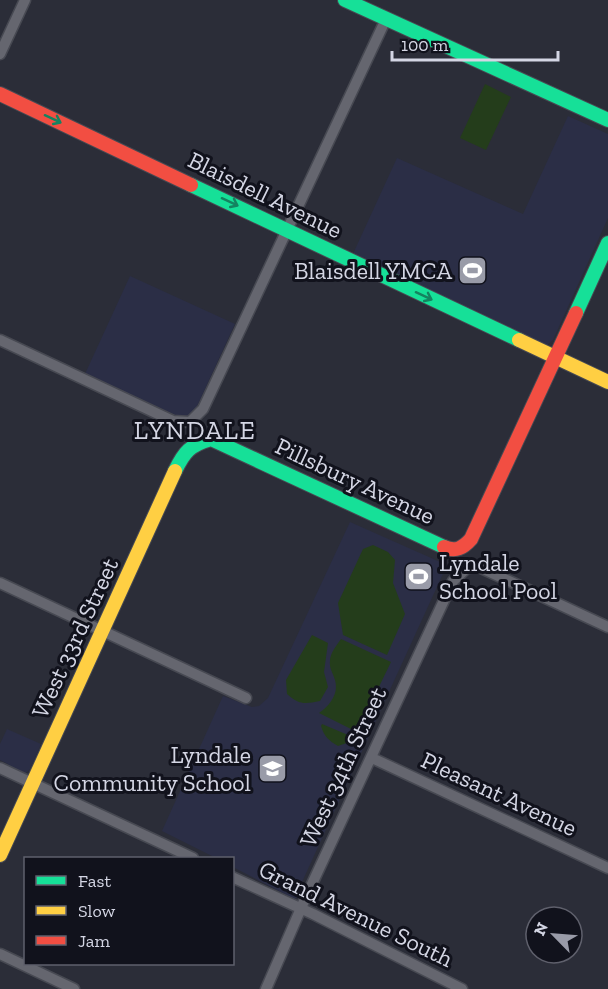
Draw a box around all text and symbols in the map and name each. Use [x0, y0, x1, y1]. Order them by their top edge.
scale bar [392, 24, 558, 62]
text: 100 m [401, 34, 449, 56]
one-way arrow [43, 114, 61, 125]
street label: Blaisdell Avenue [184, 145, 347, 244]
one-way arrow [220, 196, 238, 208]
sports icon: Blaisdell YMCA [457, 255, 489, 287]
place label: Blaisdell YMCA [294, 256, 452, 285]
one-way arrow [414, 290, 432, 302]
district label: LYNDALE [134, 414, 256, 446]
street label: Pillsbury Avenue [271, 431, 440, 530]
place label: Lyndale School Pool [439, 548, 557, 605]
street label: West 33rd Street [25, 553, 124, 722]
sports icon: Lyndale School Pool [402, 561, 434, 593]
street label: West 34th Street [293, 682, 392, 851]
place label: Lyndale Community School [53, 740, 251, 797]
street label: Pleasant Avenue [417, 745, 582, 842]
school or university icon: Lyndale Community School [256, 753, 288, 785]
street label: Grand Avenue South [254, 854, 458, 973]
legend [24, 857, 234, 965]
text: Fast [78, 870, 111, 892]
text: Slow [78, 900, 115, 922]
north arrow [524, 905, 584, 965]
text: N [530, 919, 552, 938]
text: Jam [78, 930, 110, 952]

